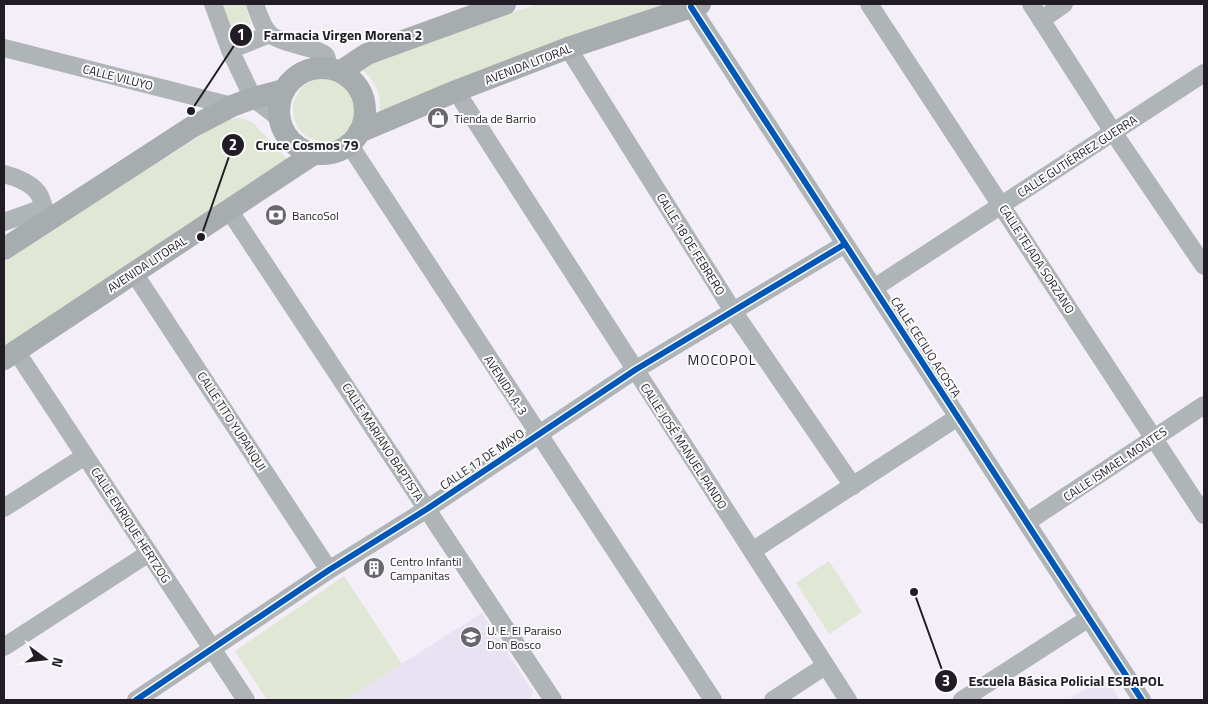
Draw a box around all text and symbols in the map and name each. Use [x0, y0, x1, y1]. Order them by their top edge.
callout: Farmacia Virgen Morena 2 [228, 21, 432, 50]
text: 1 [237, 23, 245, 46]
text: Farmacia Virgen Morena 2 [264, 24, 422, 45]
street label: AVENIDA LITORAL [482, 39, 574, 89]
street label: CALLE VILUYO [81, 59, 155, 95]
shop icon: Tienda de Barrio [426, 106, 450, 130]
place label: Tienda de Barrio [454, 109, 536, 128]
street label: CALLE GUTIÉRREZ GUERRA [1013, 110, 1141, 202]
callout: Cruce Cosmos 79 [220, 130, 368, 159]
text: 2 [229, 133, 237, 156]
text: Cruce Cosmos 79 [255, 134, 359, 155]
street label: CALLE 18 DE FEBRERO [652, 189, 730, 299]
street label: CALLE TEJADA SORZANO [994, 201, 1080, 317]
bank icon: BancoSol [264, 203, 288, 227]
place label: BancoSol [292, 206, 339, 225]
street label: AVENIDA LITORAL [103, 231, 191, 297]
street label: CALLE CECILIO ACOSTA [886, 293, 966, 401]
district label: MOCOPOL [688, 349, 756, 370]
street label: AVENIDA A-3 [480, 351, 532, 419]
street label: CALLE TITO YUPANQUI [193, 368, 271, 474]
street label: CALLE MARIANO BAPTISTA [337, 379, 429, 505]
street label: CALLE JOSÉ MANUEL PANDO [636, 379, 732, 513]
street label: CALLE ISMAEL MONTES [1059, 422, 1171, 506]
street label: CALLE 17 DE MAYO [436, 424, 528, 494]
street label: CALLE ENRIQUE HERTZOG [86, 463, 176, 587]
place label: Centro Infantil Campanitas [390, 552, 462, 585]
building icon: Centro Infantil Campanitas [362, 556, 386, 580]
place label: U. E. El Paraiso Don Bosco [487, 621, 562, 654]
school or university icon: U. E. El Paraiso Don Bosco [459, 625, 483, 649]
north arrow [20, 634, 70, 684]
text: N [47, 655, 69, 670]
callout: Escuela Básica Policial ESBAPOL [933, 667, 1173, 696]
text: 3 [942, 669, 950, 692]
text: Escuela Básica Policial ESBAPOL [968, 670, 1164, 691]

